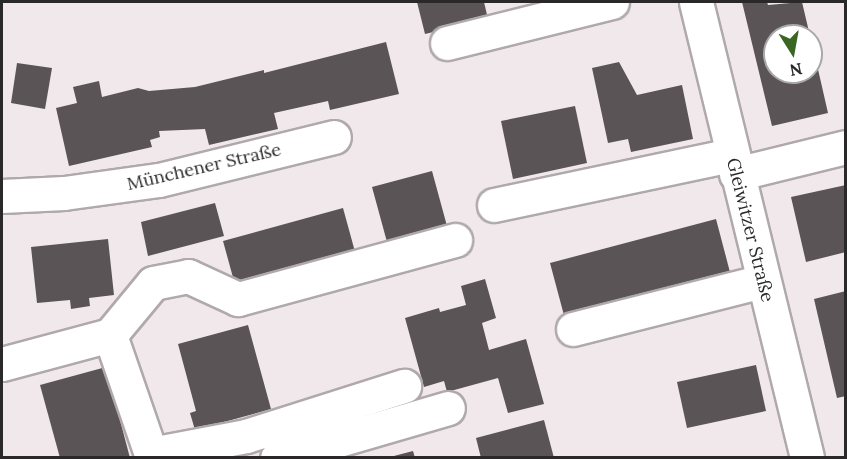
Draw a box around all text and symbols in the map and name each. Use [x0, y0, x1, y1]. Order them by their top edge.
north arrow [763, 24, 823, 84]
text: N [788, 59, 804, 81]
street label: Münchener Straße [125, 139, 283, 195]
street label: Gleiwitzer Straße [722, 156, 778, 304]

